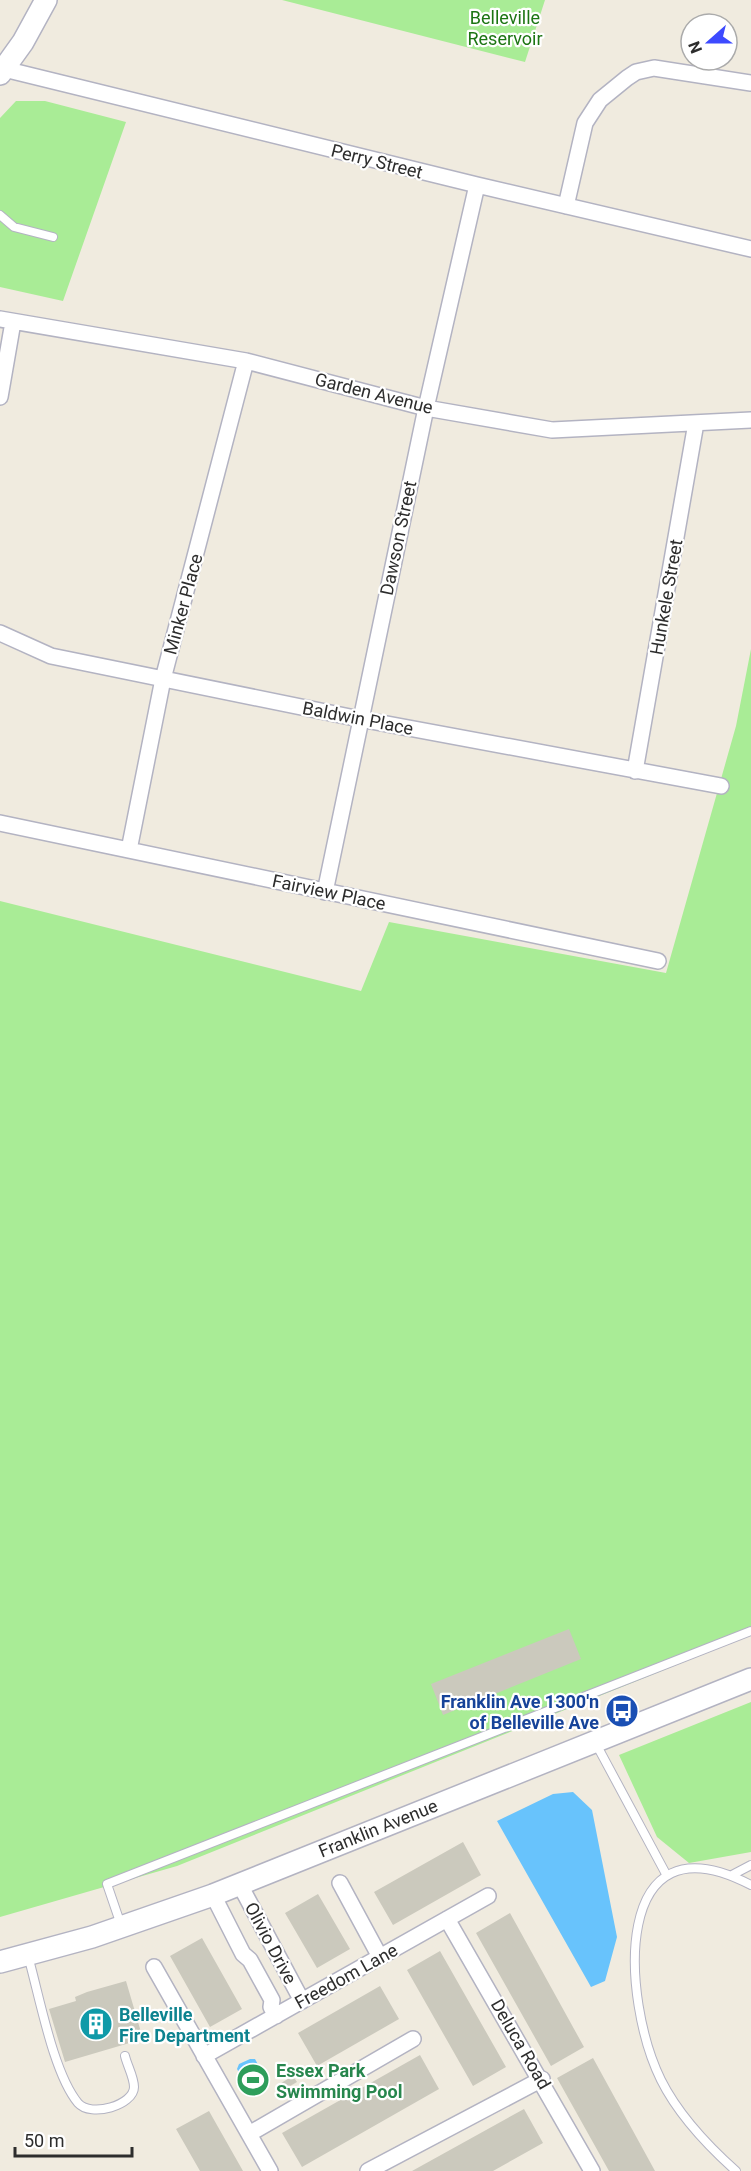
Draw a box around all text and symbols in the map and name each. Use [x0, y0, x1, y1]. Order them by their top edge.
park label: Belleville Reservoir [467, 7, 543, 49]
north arrow [679, 12, 739, 72]
text: N [685, 39, 706, 56]
street label: Perry Street [329, 139, 425, 183]
street label: Garden Avenue [313, 368, 435, 418]
street label: Dawson Street [376, 479, 420, 597]
street label: Hunkele Street [645, 537, 687, 656]
street label: Minker Place [159, 551, 207, 657]
street label: Baldwin Place [301, 697, 415, 739]
street label: Fairview Place [270, 870, 388, 914]
place label: Franklin Ave 1300'n of Belleville Ave [441, 1691, 599, 1733]
bus stop icon: Franklin Ave 1300'n of Belleville Ave [604, 1693, 640, 1729]
street label: Franklin Avenue [315, 1795, 441, 1861]
street label: Olivio Drive [241, 1899, 301, 1987]
street label: Freedom Lane [291, 1939, 401, 2013]
street label: Deluca Road [487, 1995, 555, 2093]
place label: Belleville Fire Department [119, 2004, 250, 2046]
building icon: Belleville Fire Department [78, 2006, 114, 2042]
place label: Essex Park Swimming Pool [276, 2060, 402, 2102]
sports icon: Essex Park Swimming Pool [235, 2062, 271, 2098]
scale bar [15, 2120, 132, 2158]
text: 50 m [24, 2130, 64, 2151]

